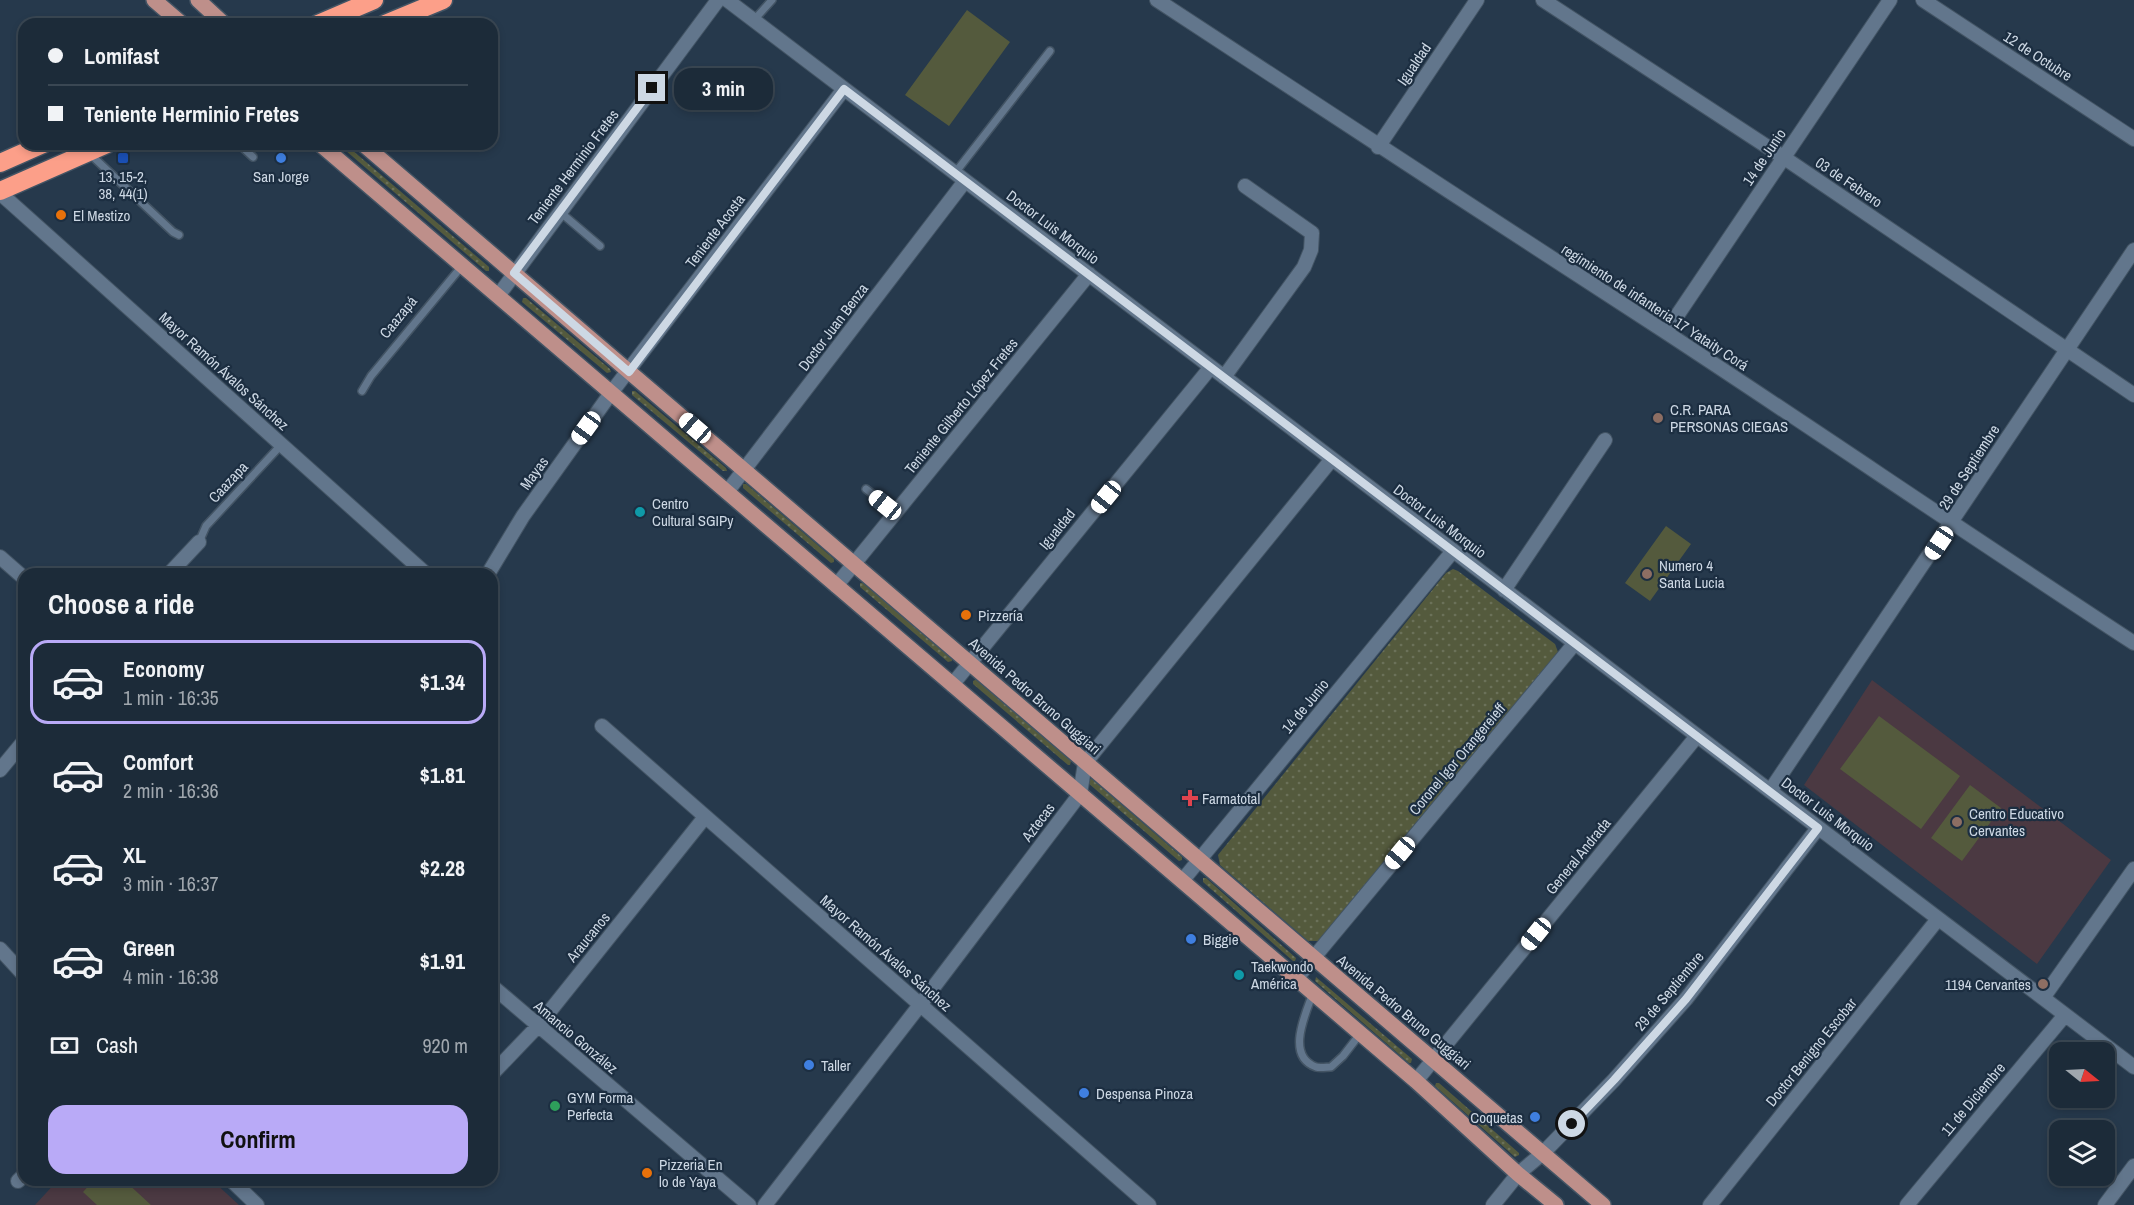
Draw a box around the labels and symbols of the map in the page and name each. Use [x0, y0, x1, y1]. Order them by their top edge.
street label: 12 de Octubre [2000, 26, 2077, 86]
street label: Igualdad [1392, 39, 1436, 89]
callout: 3 min [673, 67, 772, 109]
route end [638, 74, 665, 101]
street label: Teniente Herminio Fretes [523, 105, 623, 229]
street label: 14 de Junio [1737, 124, 1791, 190]
marker: 13, 15-2, 38, 44(1) [116, 151, 130, 165]
marker: San Jorge [274, 151, 288, 165]
street label: 03 de Febrero [1811, 152, 1887, 212]
place label: 13, 15-2, 38, 44(1) [98, 166, 148, 204]
place label: San Jorge [253, 166, 309, 187]
street label: Doctor Luis Morquio [1002, 185, 1104, 269]
street label: Teniente Acosta [680, 190, 750, 272]
place label: El Mestizo [73, 205, 131, 226]
marker: El Mestizo [54, 208, 68, 222]
street label: regimiento de infanteria 17 Yataity Corá [1557, 239, 1753, 376]
street label: Doctor Juan Benza [793, 279, 873, 375]
street label: Caazapá [374, 291, 422, 343]
street label: Mayor Ramón Ávalos Sánchez [155, 307, 293, 435]
street label: Teniente Gilberto López Fretes [899, 333, 1023, 479]
place label: C.R. PARA PERSONAS CIEGAS [1670, 399, 1788, 437]
car [568, 408, 604, 448]
car [676, 409, 714, 447]
marker: C.R. PARA PERSONAS CIEGAS [1651, 411, 1665, 425]
street label: 29 de Septiembre [1934, 420, 2005, 514]
street label: Mayas [515, 452, 553, 494]
street label: Caazapa [204, 457, 253, 507]
car [1088, 477, 1124, 517]
street label: Doctor Luis Morquio [1389, 479, 1491, 563]
car [865, 487, 905, 523]
place label: Centro Cultural SGIPy [652, 493, 734, 531]
street label: Igualdad [1034, 504, 1080, 554]
marker: Centro Cultural SGIPy [633, 505, 647, 519]
car [1921, 523, 1957, 563]
place label: Numero 4 Santa Lucia [1659, 555, 1725, 593]
marker: Numero 4 Santa Lucia [1640, 567, 1654, 581]
place label: Pizzería [978, 605, 1023, 626]
marker: Pizzería [959, 608, 973, 622]
street label: Avenida Pedro Bruno Guggiari [964, 632, 1106, 759]
street label: 14 de Junio [1277, 674, 1333, 738]
street label: Coronel Igor Orangereieff [1404, 698, 1510, 819]
street label: Doctor Luis Morquio [1777, 772, 1879, 856]
place label: Farmatotal [1202, 788, 1260, 809]
marker: Farmatotal [1183, 791, 1197, 805]
street label: Aztecas [1016, 798, 1060, 847]
place label: Centro Educativo Cervantes [1969, 803, 2064, 841]
street label: General Andrada [1541, 813, 1616, 899]
marker: Centro Educativo Cervantes [1950, 815, 1964, 829]
car [1382, 833, 1418, 873]
street label: Mayor Ramón Ávalos Sánchez [816, 890, 956, 1016]
street label: Araucanos [561, 908, 615, 967]
car [1518, 914, 1554, 954]
place label: Biggie [1203, 929, 1239, 950]
marker: Biggie [1184, 932, 1198, 946]
street label: 29 de Septiembre [1630, 947, 1709, 1035]
street label: Avenida Pedro Bruno Guggiari [1332, 949, 1475, 1074]
place label: Taekwondo América [1250, 956, 1314, 994]
marker: Taekwondo América [1232, 968, 1246, 982]
place label: 1194 Cervantes [1945, 974, 2031, 995]
marker: 1194 Cervantes [2036, 977, 2050, 991]
street label: Doctor Benigno Escobar [1761, 993, 1861, 1111]
street label: Amancio González [529, 995, 623, 1078]
north arrow [2049, 1042, 2115, 1108]
place label: Taller [821, 1055, 851, 1076]
marker: Taller [802, 1058, 816, 1072]
street label: 11 de Diciembre [1936, 1058, 2010, 1140]
place label: Despensa Pinoza [1096, 1083, 1193, 1104]
marker: Despensa Pinoza [1077, 1086, 1091, 1100]
place label: GYM Forma Perfecta [567, 1087, 634, 1125]
marker: GYM Forma Perfecta [548, 1099, 562, 1113]
place label: Coquetas [1470, 1107, 1523, 1128]
marker: Coquetas [1528, 1110, 1542, 1124]
route start [1558, 1110, 1585, 1137]
place label: Pizzeria En lo de Yaya [659, 1154, 723, 1192]
marker: Pizzeria En lo de Yaya [640, 1166, 654, 1180]

